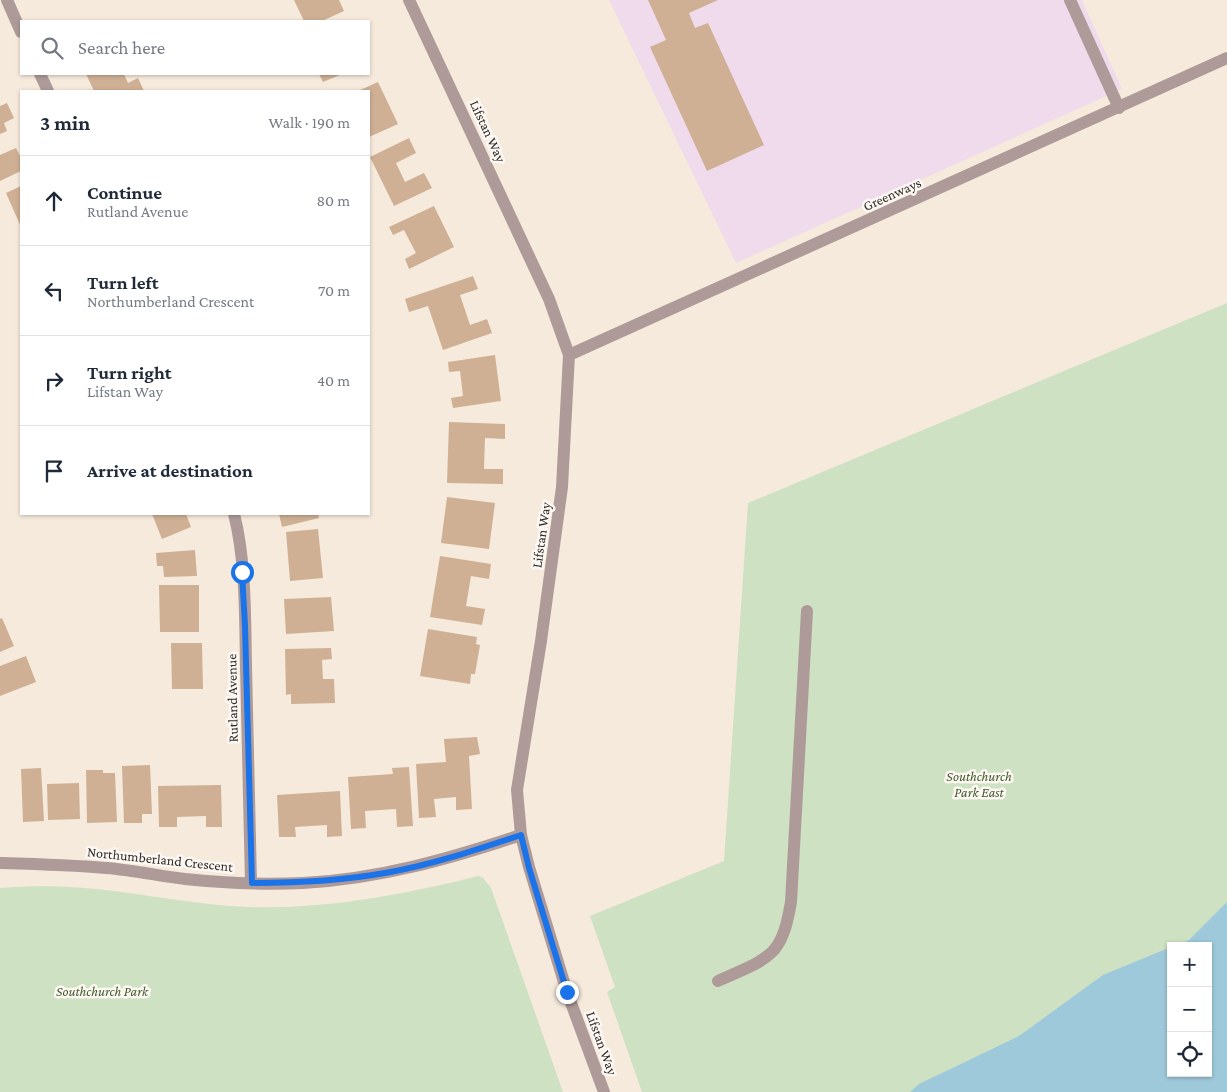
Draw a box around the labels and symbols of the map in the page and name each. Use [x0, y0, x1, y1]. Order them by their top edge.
street label: Lifstan Way [467, 97, 510, 165]
street label: Greenways [861, 174, 923, 214]
street label: Lifstan Way [528, 500, 554, 569]
route start [231, 561, 254, 584]
street label: Rutland Avenue [223, 654, 241, 742]
park label: Southchurch Park East [946, 768, 1012, 800]
street label: Northumberland Crescent [86, 843, 234, 875]
route end [556, 981, 579, 1004]
park label: Southchurch Park [56, 983, 149, 999]
street label: Lifstan Way [583, 1009, 621, 1077]

